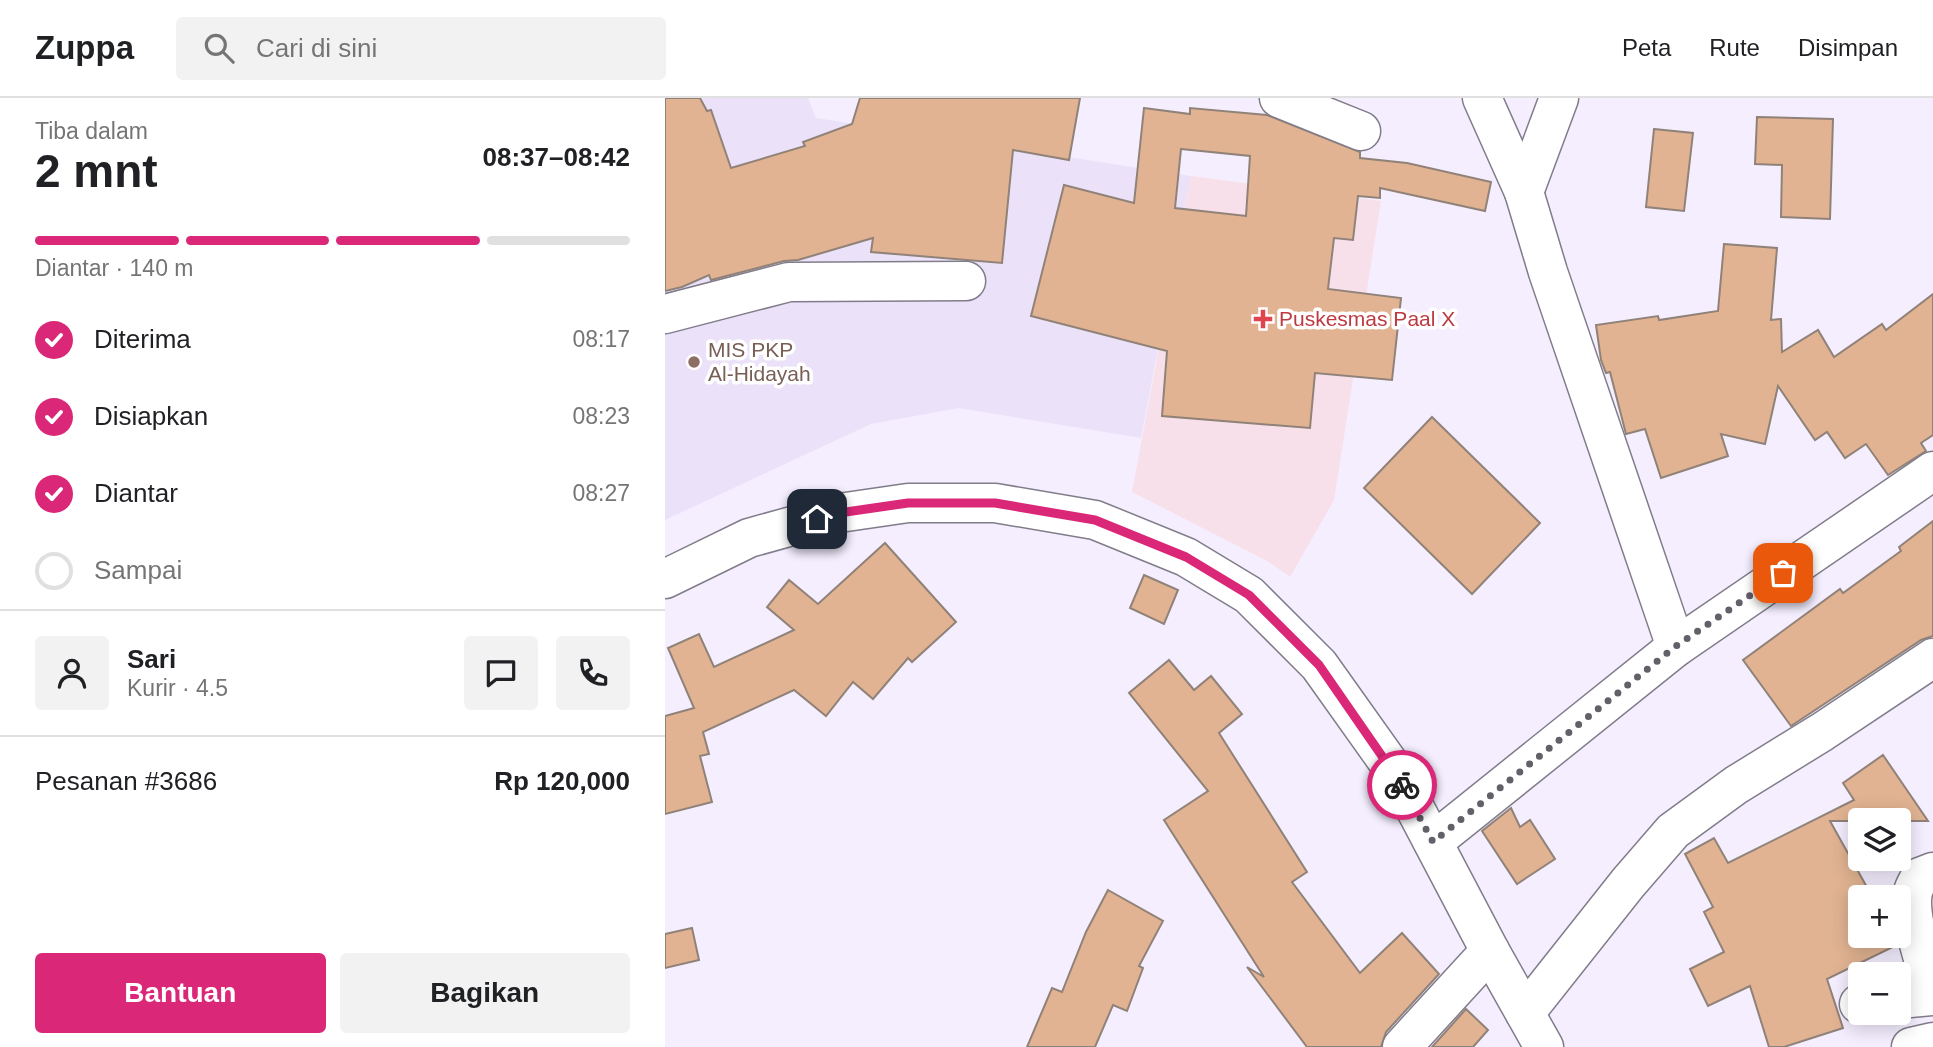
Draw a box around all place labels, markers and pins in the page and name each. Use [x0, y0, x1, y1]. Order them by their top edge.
place label: Puskesmas Paal X [1279, 307, 1455, 330]
marker: Puskesmas Paal X [1253, 309, 1273, 329]
place label: MIS PKP Al-Hidayah [708, 338, 811, 385]
marker: MIS PKP Al-Hidayah [686, 354, 702, 370]
pin [787, 489, 847, 549]
pin [1753, 543, 1813, 603]

